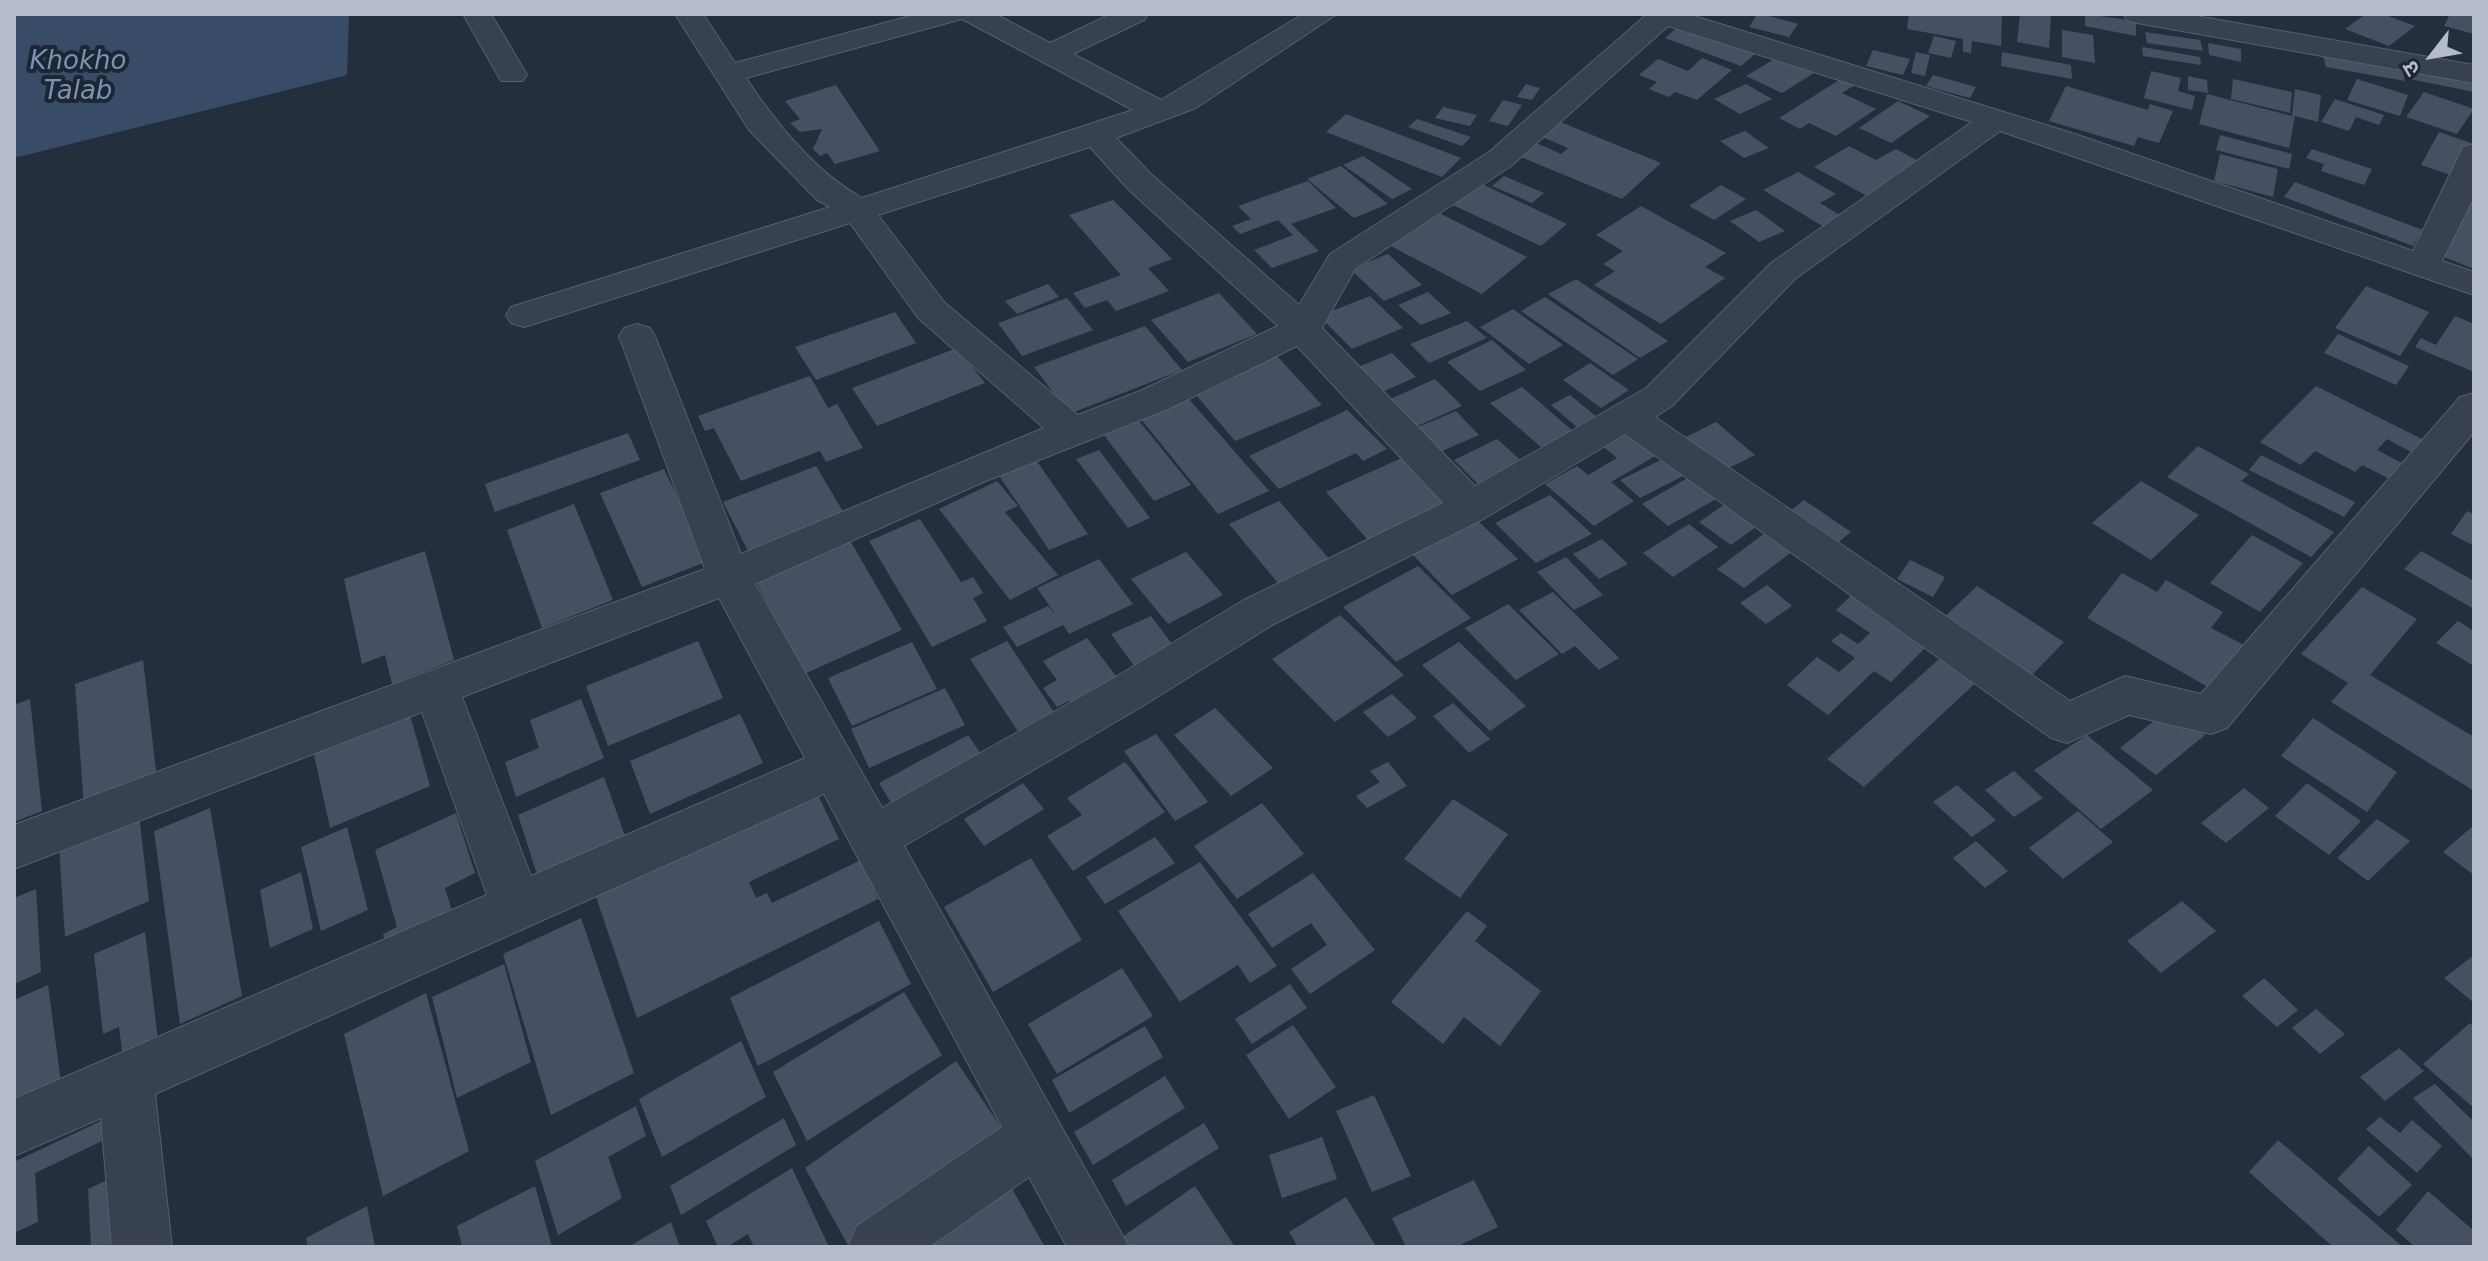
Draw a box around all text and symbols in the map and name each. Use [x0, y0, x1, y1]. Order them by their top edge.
north arrow [2392, 16, 2472, 96]
water label: Khokho Talab [30, 46, 126, 108]
text: उ [2397, 57, 2425, 81]

